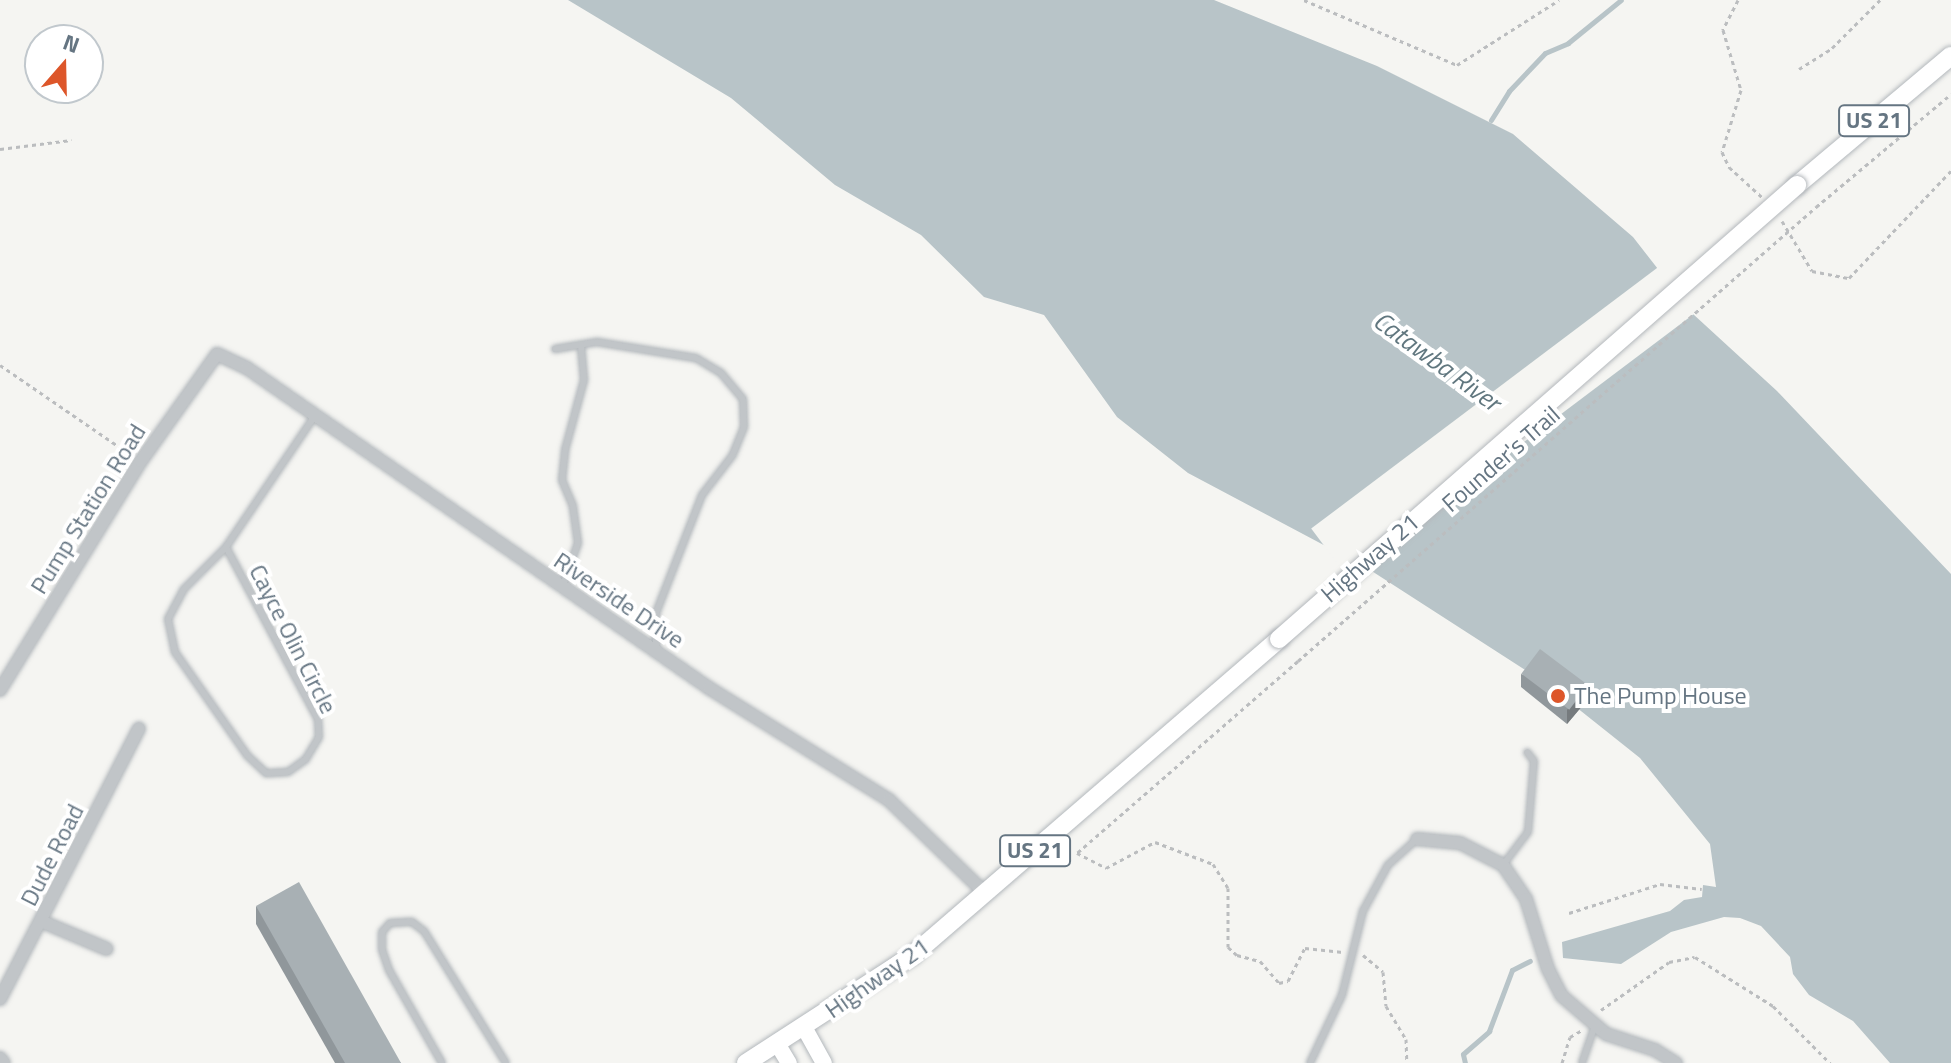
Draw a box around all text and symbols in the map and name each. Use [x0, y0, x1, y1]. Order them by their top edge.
north arrow [24, 24, 104, 104]
text: N [59, 25, 85, 62]
road number: US 21 [1838, 103, 1910, 139]
water label: Catawba River [1367, 304, 1507, 418]
street label: Founder's Trail [1436, 400, 1566, 518]
street label: Pump Station Road [24, 419, 152, 599]
street label: Highway 21 [1315, 508, 1425, 608]
street label: Riverside Drive [548, 546, 690, 654]
street label: Cayce Olin Circle [243, 560, 343, 718]
place label: The Pump House [1574, 682, 1747, 710]
marker: The Pump House [1549, 687, 1567, 705]
street label: Dude Road [14, 799, 90, 911]
road number: US 21 [999, 833, 1071, 869]
street label: Highway 21 [819, 932, 935, 1024]

